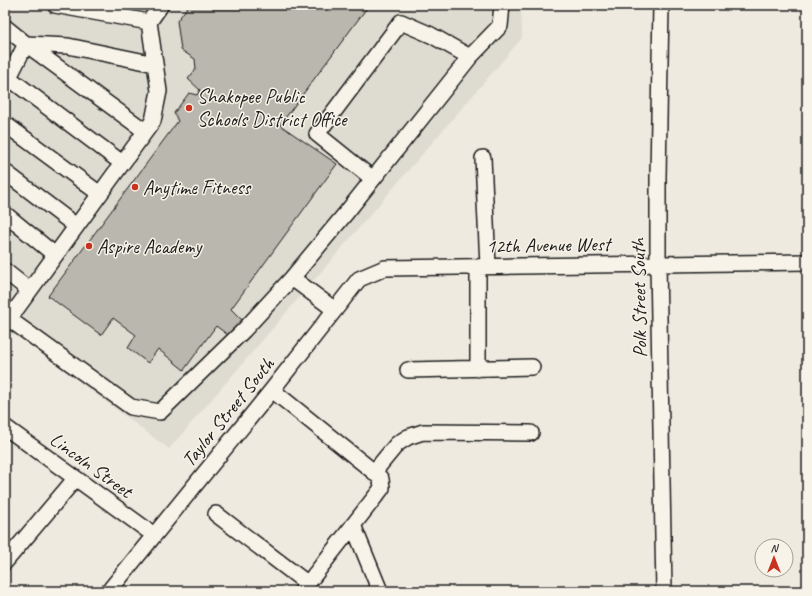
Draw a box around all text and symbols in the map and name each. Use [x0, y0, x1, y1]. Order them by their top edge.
place label: Shakopee Public Schools District Office [197, 84, 348, 132]
marker: Shakopee Public Schools District Office [184, 103, 194, 113]
place label: Anytime Fitness [143, 175, 252, 200]
marker: Anytime Fitness [130, 182, 140, 192]
street label: 12th Avenue West [486, 231, 614, 259]
place label: Aspire Academy [97, 234, 203, 259]
street label: Polk Street South [625, 236, 653, 358]
marker: Aspire Academy [84, 241, 94, 251]
street label: Taylor Street South [176, 352, 280, 472]
street label: Lincoln Street [45, 427, 139, 505]
north arrow [754, 538, 794, 578]
text: N [771, 541, 780, 555]

